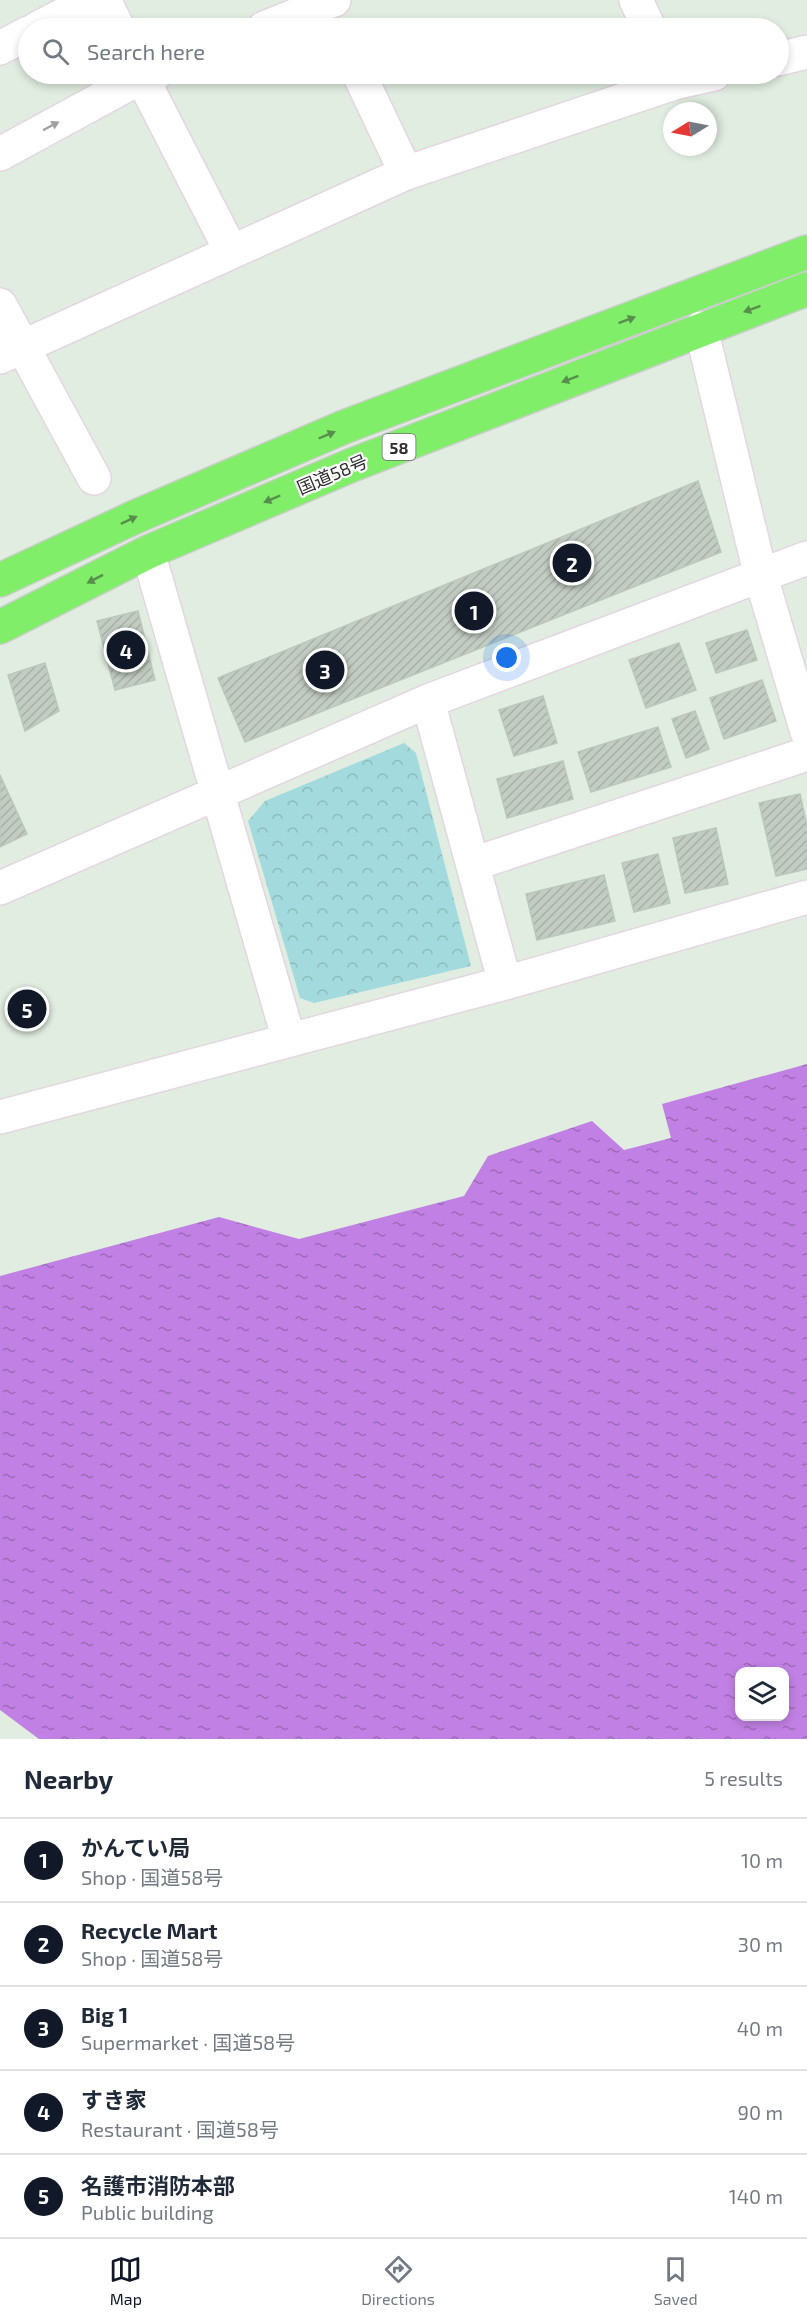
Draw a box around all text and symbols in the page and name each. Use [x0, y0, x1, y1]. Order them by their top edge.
search box [18, 18, 789, 84]
icon: search [39, 35, 72, 68]
text: Search here [87, 38, 205, 64]
north arrow [663, 102, 717, 156]
one-way arrow [43, 121, 60, 131]
one-way arrow [743, 305, 761, 314]
one-way arrow [618, 315, 636, 324]
one-way arrow [561, 375, 579, 384]
one-way arrow [319, 430, 336, 439]
road number: 58 [382, 434, 416, 460]
street label: 国道58号 [293, 449, 371, 499]
one-way arrow [263, 494, 281, 504]
one-way arrow [121, 516, 138, 525]
pin: 2 [552, 540, 592, 586]
one-way arrow [86, 575, 103, 584]
pin: 1 [454, 588, 494, 634]
pin: 4 [106, 628, 146, 672]
your location [492, 643, 521, 672]
pin: 3 [306, 648, 344, 692]
pin: 5 [8, 986, 46, 1032]
map controls [735, 1667, 789, 1721]
button: layers [735, 1667, 789, 1721]
text: Nearby [24, 1763, 113, 1794]
text: 5 results [704, 1766, 783, 1790]
text: かんてい局 [81, 1834, 190, 1860]
text: 1 [39, 1848, 48, 1872]
text: 10 m [741, 1848, 783, 1872]
text: Shop · 国道58号 [81, 1865, 223, 1889]
text: Recycle Mart [81, 1917, 218, 1943]
text: 2 [38, 1932, 49, 1956]
text: 30 m [738, 1932, 783, 1956]
text: Shop · 国道58号 [81, 1946, 223, 1970]
text: Big 1 [81, 2001, 128, 2027]
text: 3 [38, 2016, 49, 2040]
text: 40 m [737, 2016, 783, 2040]
text: Supermarket · 国道58号 [81, 2030, 295, 2054]
text: すき家 [81, 2086, 147, 2112]
text: 4 [37, 2100, 50, 2124]
text: 90 m [738, 2100, 783, 2124]
text: Restaurant · 国道58号 [81, 2117, 279, 2141]
text: 名護市消防本部 [81, 2172, 235, 2198]
text: 5 [38, 2184, 49, 2208]
text: 140 m [729, 2184, 783, 2208]
text: Public building [81, 2200, 214, 2224]
tab: Map [109, 2253, 142, 2308]
tab: Directions [361, 2253, 435, 2308]
tab: Saved [654, 2253, 698, 2308]

